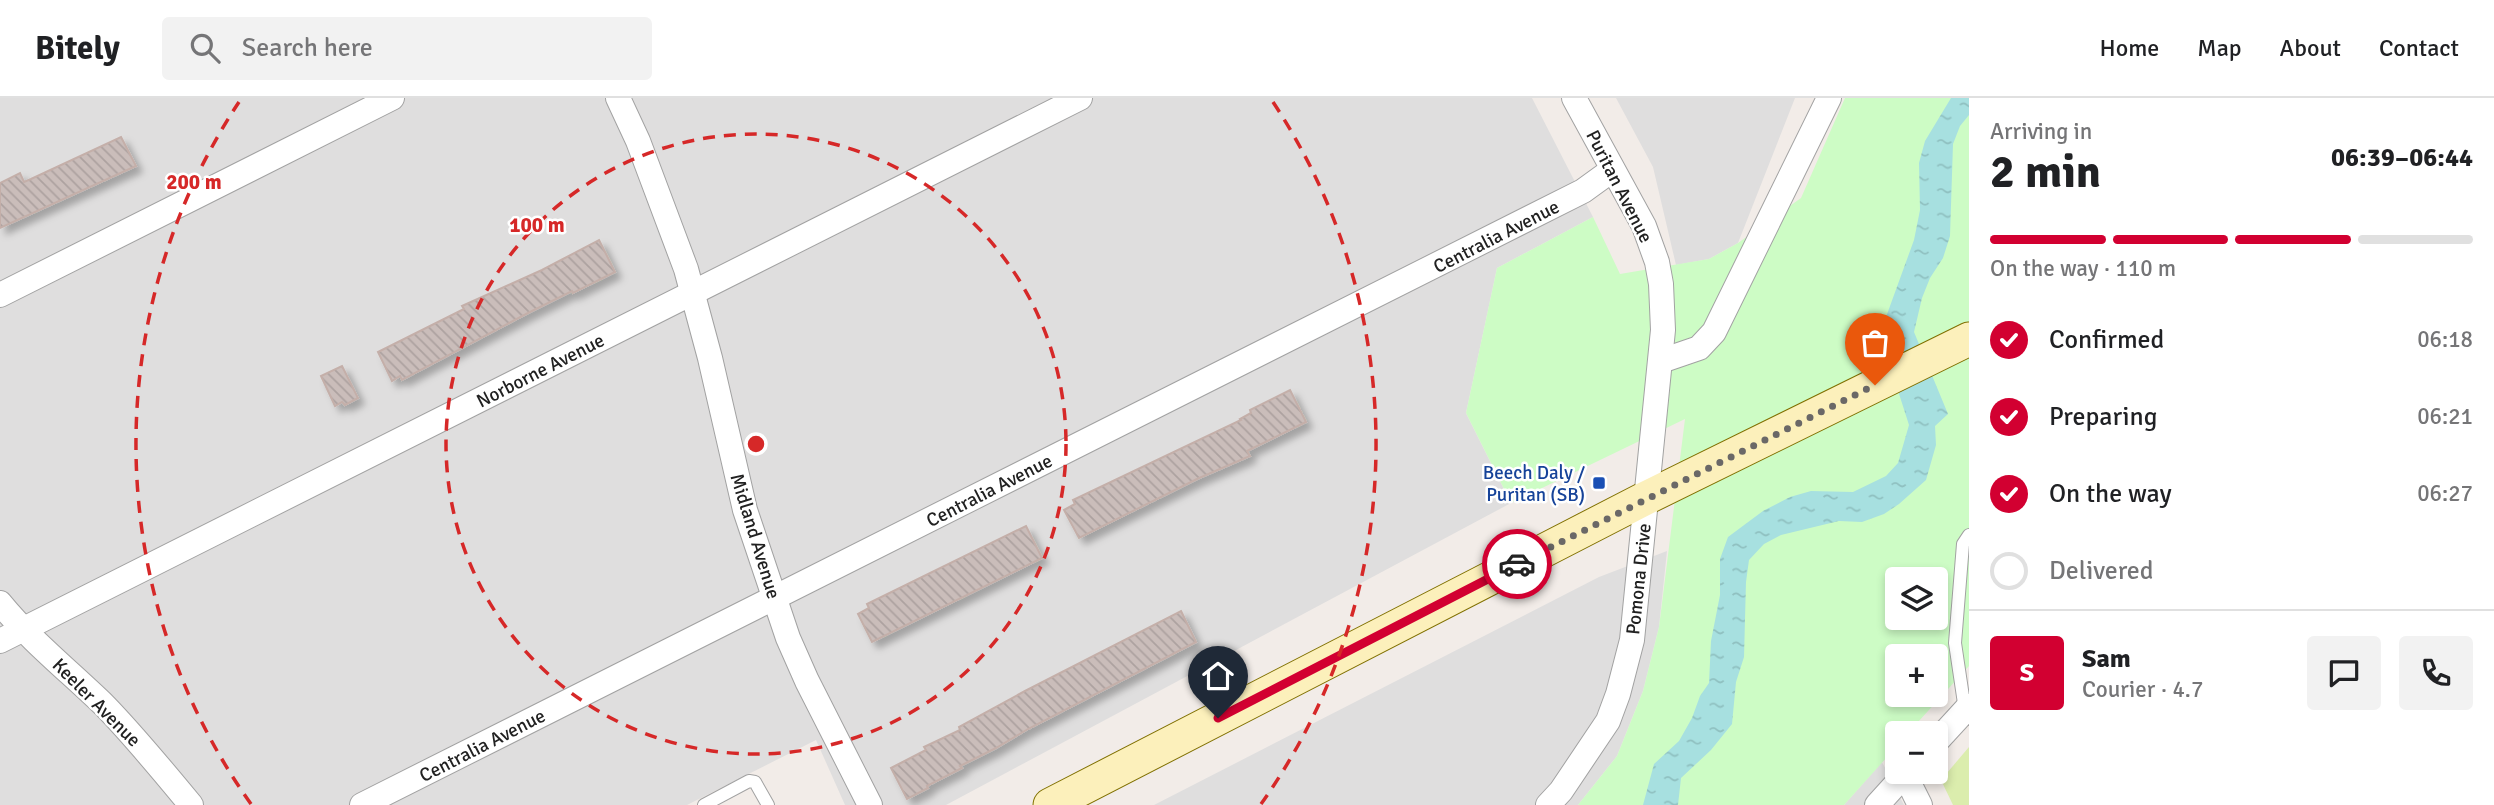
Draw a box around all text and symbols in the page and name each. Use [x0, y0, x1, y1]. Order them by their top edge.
search box [162, 17, 652, 80]
text: Bitely [35, 28, 120, 69]
icon: search [186, 29, 224, 67]
text: Search here [242, 32, 373, 64]
text: Home [2099, 33, 2159, 63]
text: Map [2197, 33, 2242, 63]
text: About [2280, 33, 2341, 63]
text: Contact [2379, 33, 2459, 63]
text: Arriving in [1990, 117, 2092, 146]
street label: Puritan Avenue [1580, 126, 1658, 247]
text: 06:39–06:44 [2331, 142, 2473, 174]
text: 2 min [1990, 144, 2101, 200]
text: 200 m [166, 169, 222, 195]
street label: Centralia Avenue [1429, 195, 1563, 279]
text: 100 m [509, 212, 565, 238]
text: On the way · 110 m [1990, 254, 2176, 283]
pin [1845, 313, 1905, 385]
icon: check [1990, 321, 2028, 359]
icon: bag [1856, 324, 1894, 362]
text: Confirmed [2049, 324, 2164, 356]
text: 06:18 [2417, 325, 2473, 354]
street label: Norborne Avenue [473, 328, 608, 413]
icon: check [1990, 398, 2028, 436]
text: Preparing [2049, 401, 2157, 433]
text: 06:21 [2417, 402, 2473, 431]
centre of rings [744, 432, 768, 456]
street label: Centralia Avenue [922, 449, 1056, 533]
place label: Beech Daly / Puritan (SB) [1483, 461, 1585, 507]
street label: Midland Avenue [725, 471, 786, 602]
marker: Beech Daly / Puritan (SB) [1591, 475, 1607, 491]
icon: check [1990, 475, 2028, 513]
text: On the way [2049, 478, 2172, 510]
text: 06:27 [2417, 479, 2473, 508]
street label: Pomona Drive [1621, 522, 1657, 636]
courier [1482, 529, 1552, 599]
icon: car [1498, 545, 1536, 583]
text: Delivered [2049, 555, 2154, 587]
map controls [1885, 567, 1948, 784]
button: layers [1885, 567, 1948, 630]
button: chat [2307, 636, 2381, 710]
button: phone [2399, 636, 2473, 710]
text: Sam [2082, 643, 2131, 675]
button: + [1885, 644, 1948, 707]
pin [1188, 646, 1248, 718]
street label: Keeler Avenue [47, 653, 146, 752]
icon: home [1199, 657, 1237, 695]
text: S [2020, 657, 2034, 689]
text: Courier · 4.7 [2082, 675, 2203, 704]
street label: Centralia Avenue [415, 704, 549, 788]
button: − [1885, 721, 1948, 784]

